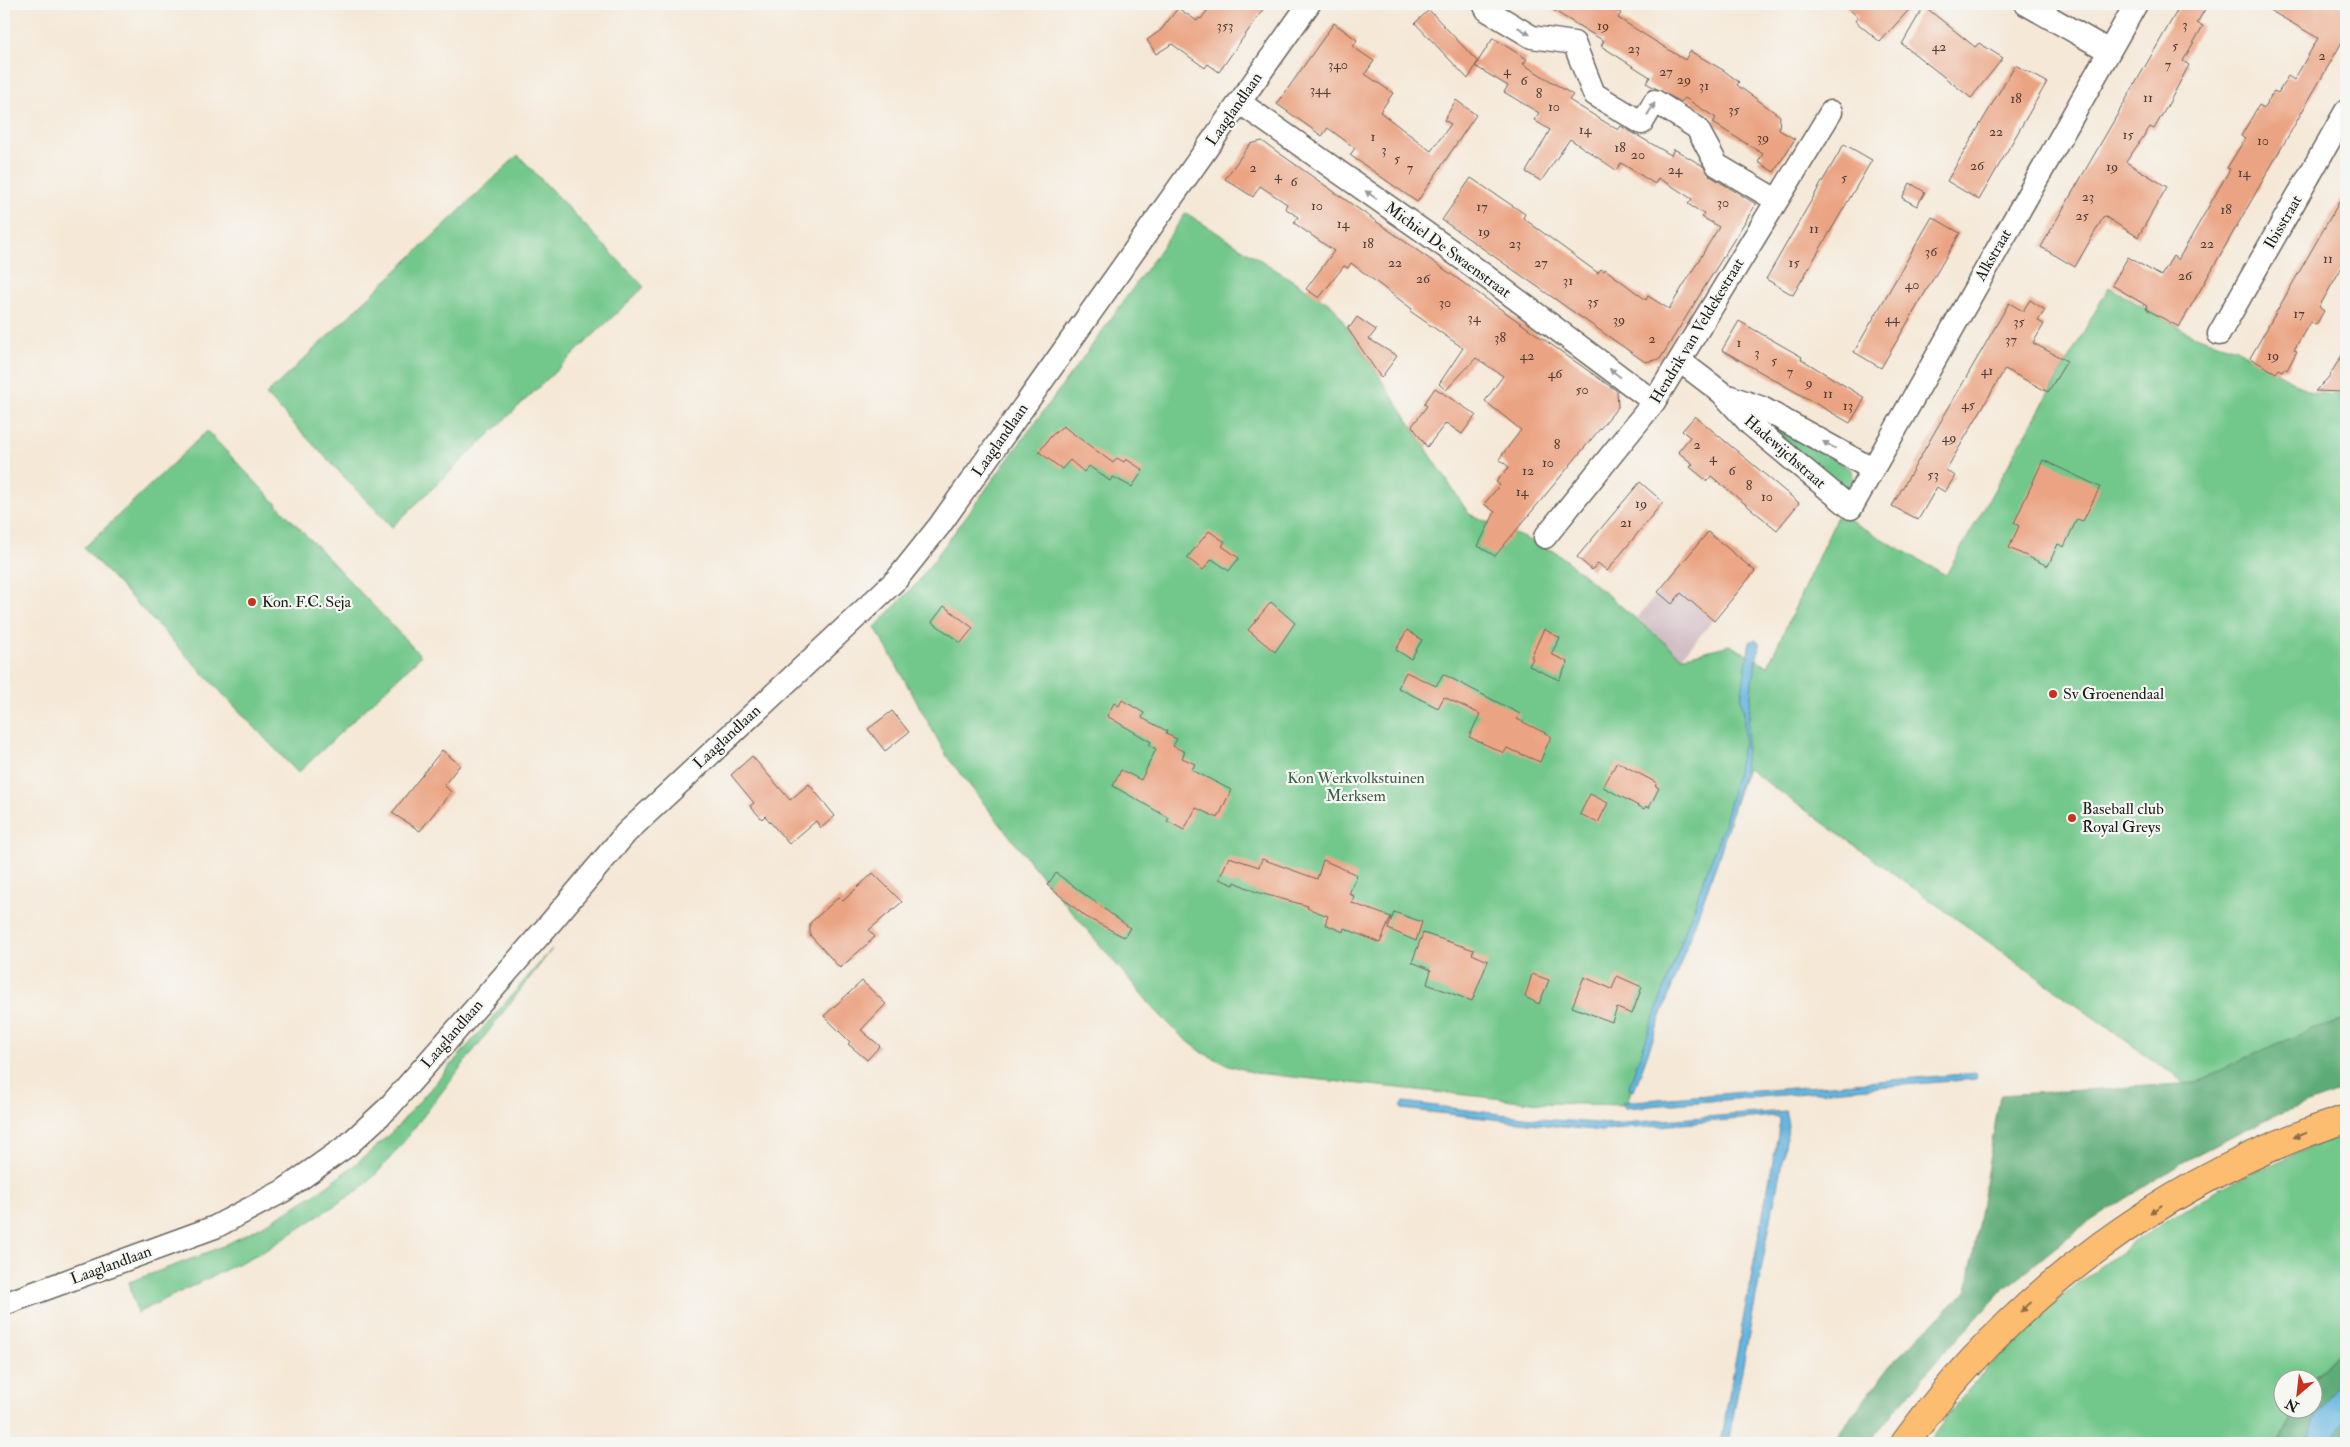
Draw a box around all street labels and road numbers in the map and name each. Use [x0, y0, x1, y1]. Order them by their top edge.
street label: Laaglandlaan [1201, 68, 1267, 150]
street label: Ibisstraat [2260, 191, 2306, 253]
street label: Michiel De Swaenstraat [1381, 198, 1515, 302]
street label: Alkstraat [1970, 225, 2016, 285]
street label: Hendrik van Veldekestraat [1646, 255, 1748, 407]
street label: Laaglandlaan [967, 399, 1033, 481]
street label: Hadewijchstraat [1740, 411, 1830, 493]
street label: Laaglandlaan [689, 701, 765, 773]
street label: Laaglandlaan [417, 995, 487, 1073]
street label: Laaglandlaan [68, 1241, 154, 1289]

